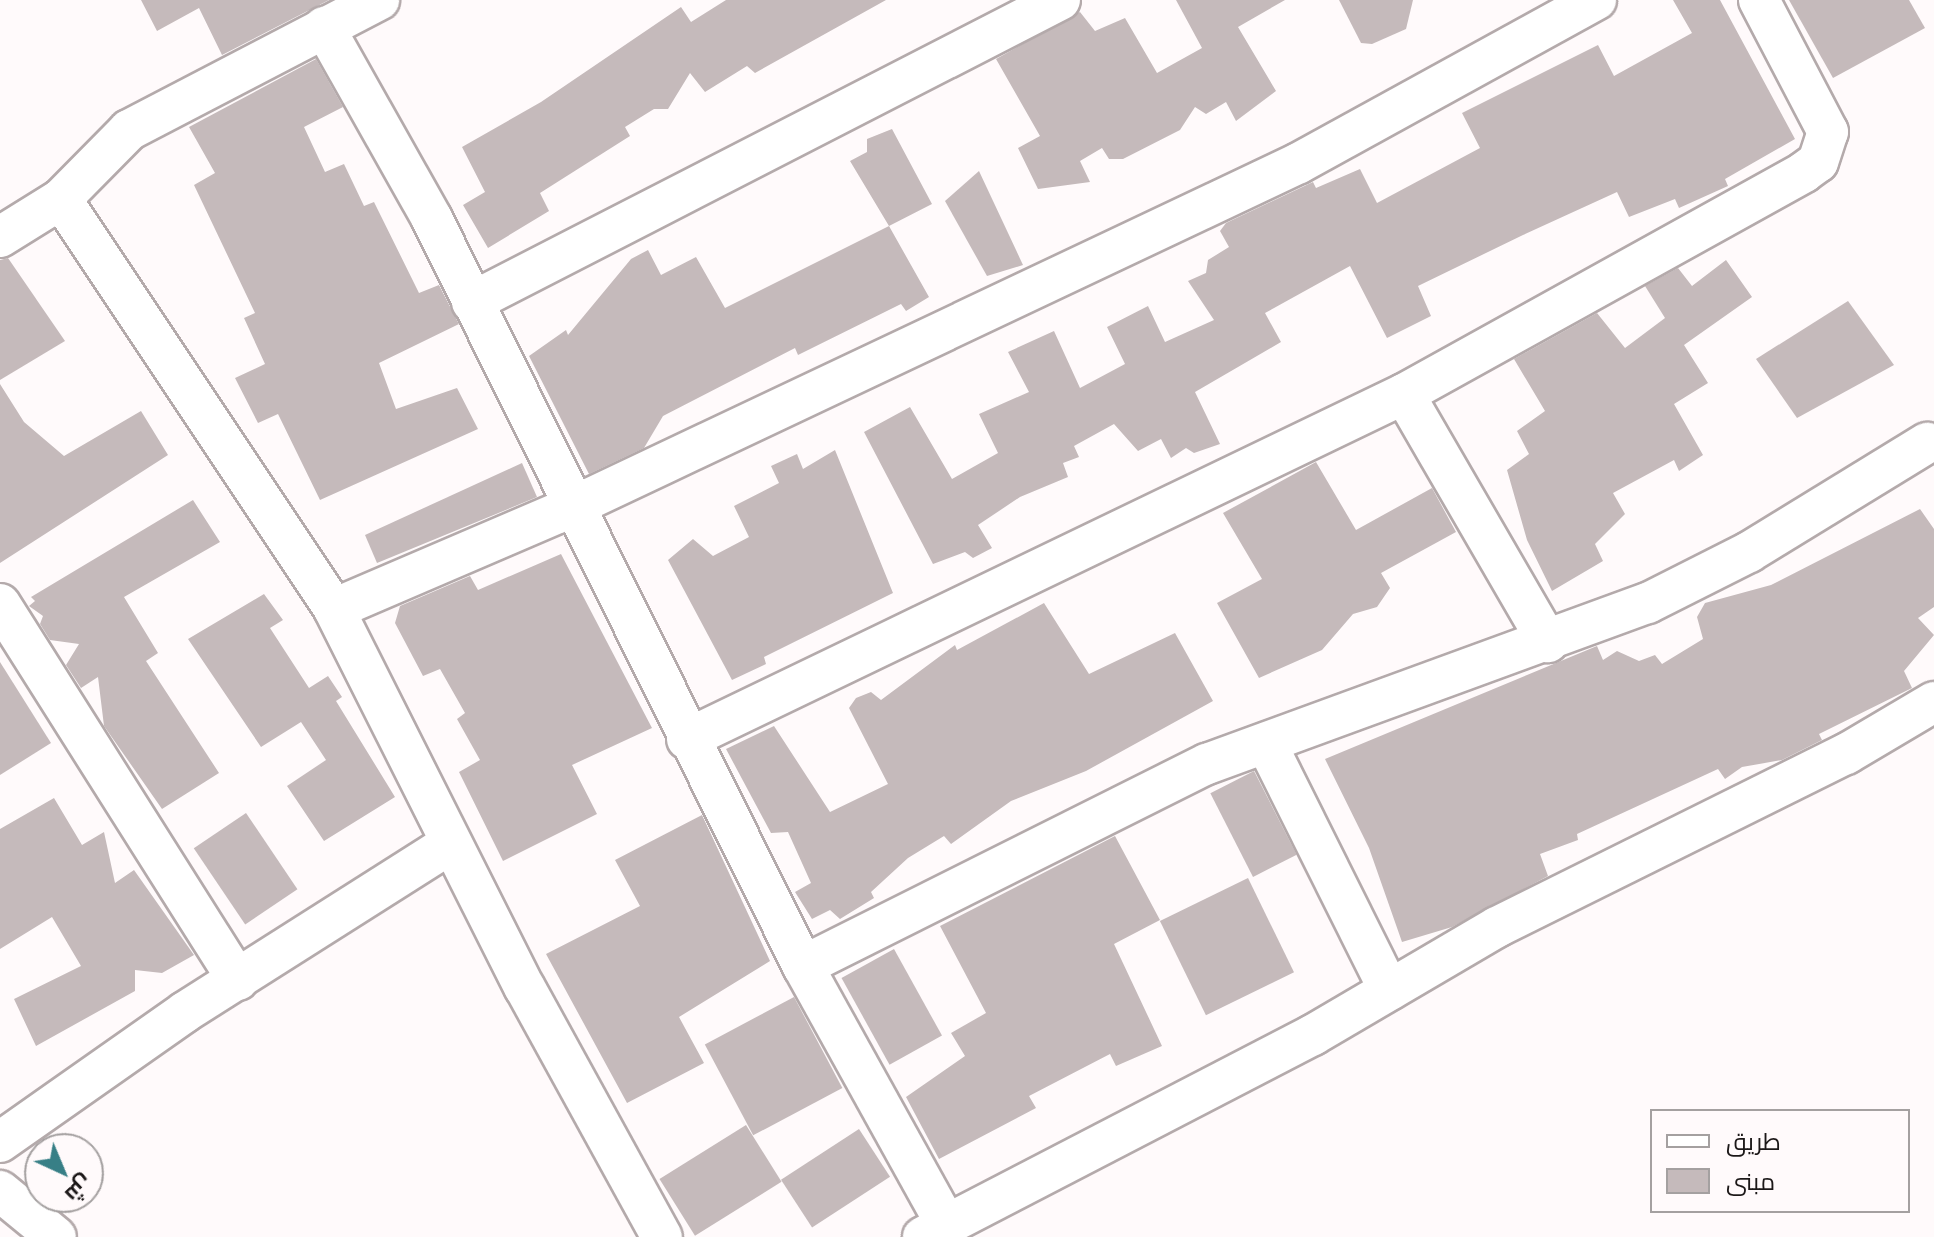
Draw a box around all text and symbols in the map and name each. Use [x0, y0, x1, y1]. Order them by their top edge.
legend [1650, 1109, 1910, 1213]
text: طريق [1726, 1126, 1781, 1156]
north arrow [24, 1133, 104, 1213]
text: مبنى [1726, 1166, 1775, 1196]
text: ش [59, 1169, 99, 1209]

